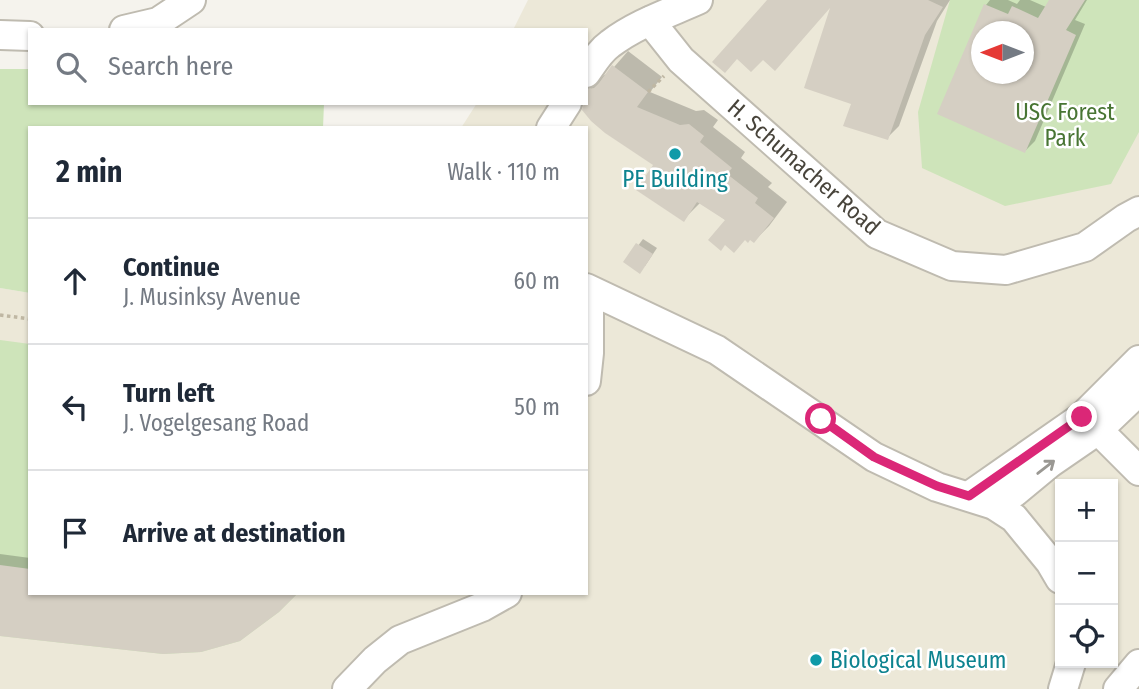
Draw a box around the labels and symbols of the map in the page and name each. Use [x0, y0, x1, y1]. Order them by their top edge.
north arrow [971, 21, 1034, 84]
street label: H. Schumacher Road [722, 93, 886, 241]
park label: USC Forest Park [1015, 98, 1115, 152]
marker: PE Building [667, 146, 683, 162]
place label: PE Building [622, 165, 728, 193]
route end [1066, 401, 1097, 432]
route start [805, 403, 836, 434]
one-way arrow [1036, 460, 1055, 475]
place label: Biological Museum [830, 646, 1007, 674]
marker: Biological Museum [808, 652, 824, 668]

